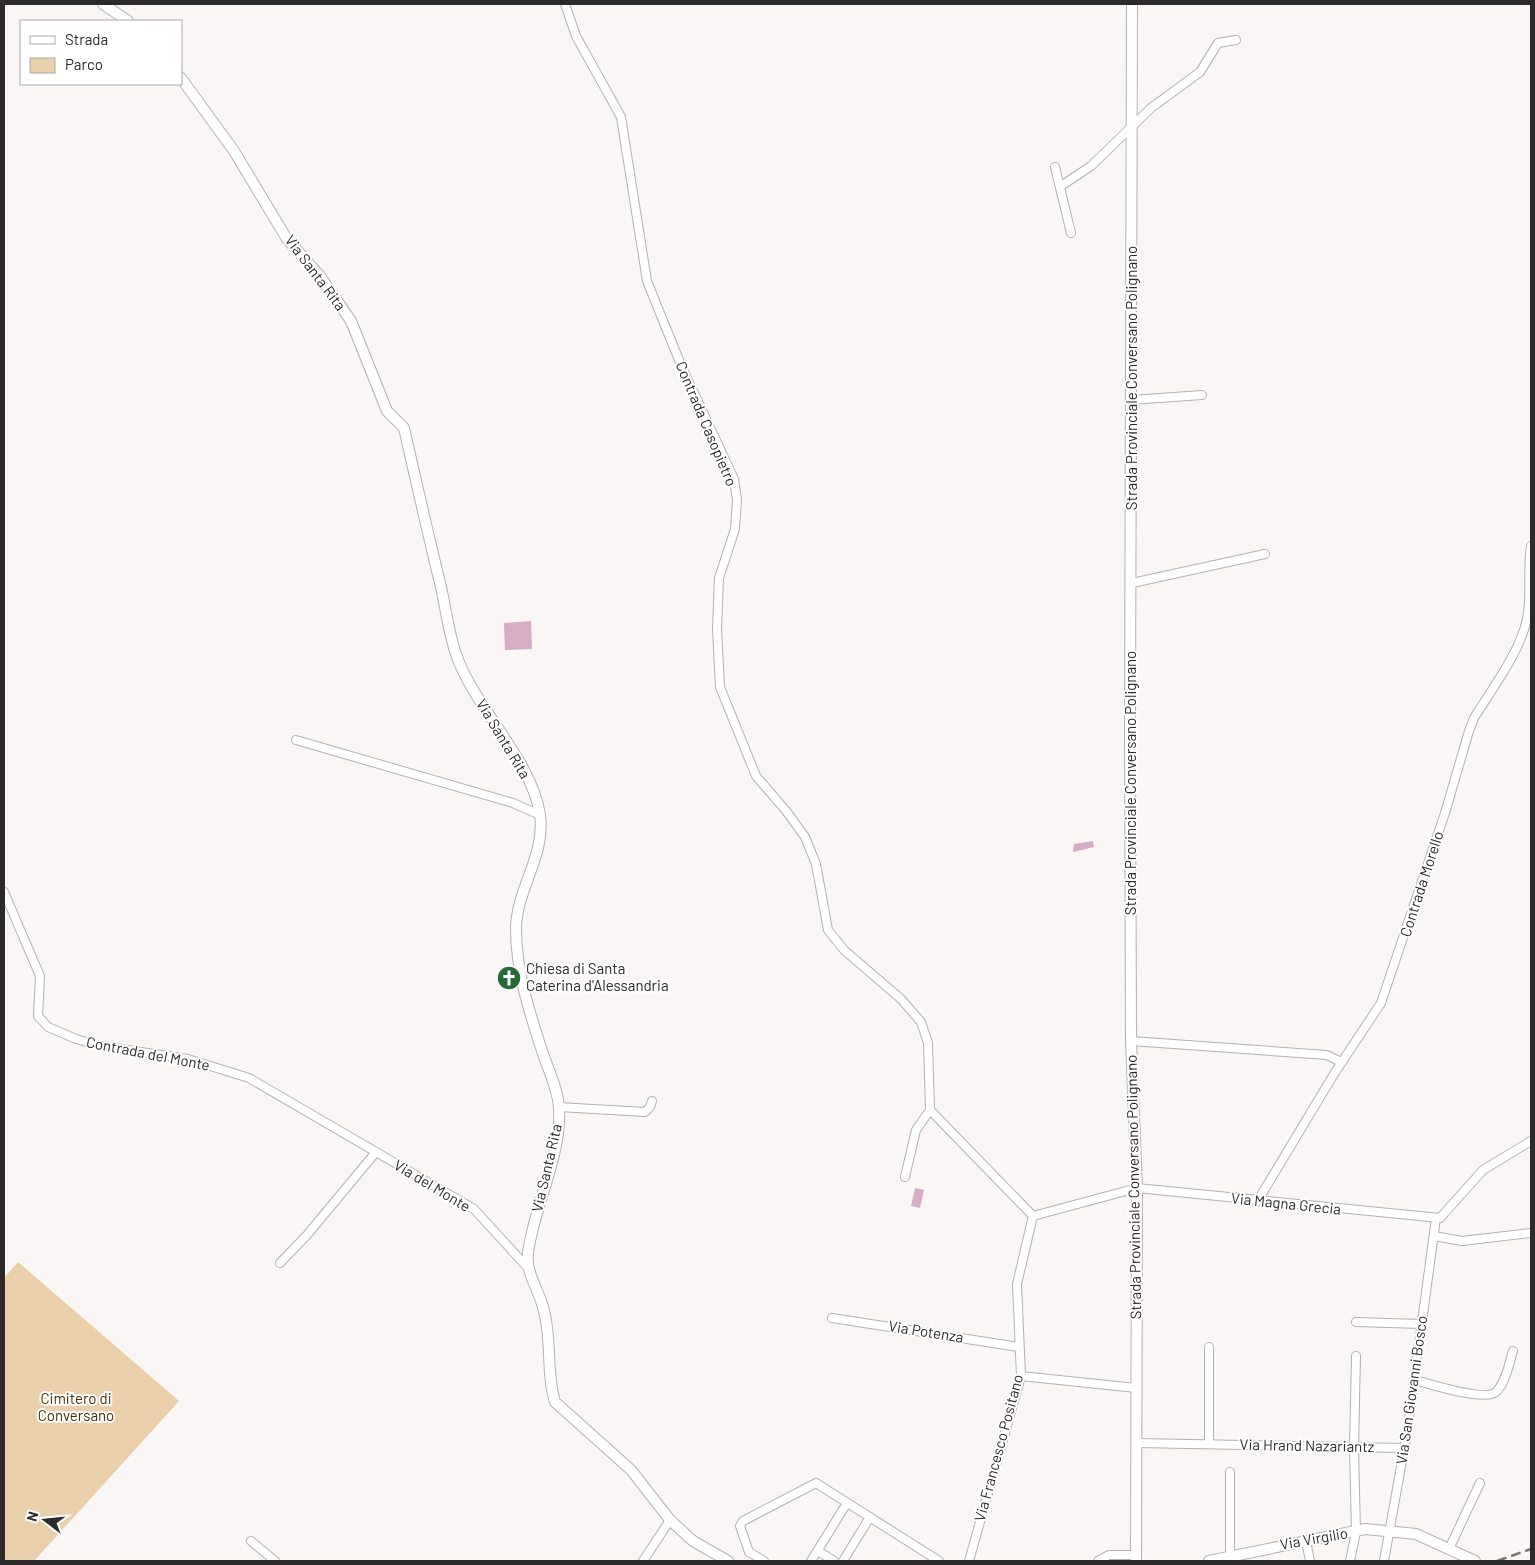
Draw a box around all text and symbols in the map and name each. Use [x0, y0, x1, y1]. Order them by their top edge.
legend [20, 20, 182, 85]
text: Strada [65, 30, 108, 48]
text: Parco [65, 55, 103, 73]
street label: Via Santa Rita [282, 231, 350, 314]
street label: Strada Provinciale Conversano Polignano [1122, 246, 1140, 510]
street label: Contrada Casopietro [672, 358, 741, 489]
street label: Strada Provinciale Conversano Polignano [1121, 651, 1139, 915]
street label: Via Santa Rita [473, 695, 535, 782]
street label: Contrada Morello [1395, 829, 1447, 939]
place label: Chiesa di Santa Caterina d'Alessandria [526, 959, 669, 994]
church icon: Chiesa di Santa Caterina d'Alessandria [496, 965, 522, 991]
street label: Contrada del Monte [85, 1032, 212, 1074]
street label: Strada Provinciale Conversano Polignano [1122, 1055, 1144, 1319]
street label: Via Santa Rita [527, 1122, 565, 1214]
street label: Via del Monte [391, 1155, 474, 1215]
street label: Via Magna Grecia [1230, 1188, 1342, 1218]
street label: Via San Giovanni Bosco [1392, 1314, 1430, 1465]
street label: Via Potenza [887, 1316, 965, 1346]
street label: Via Francesco Positano [970, 1372, 1026, 1523]
park label: Cimitero di Conversano [38, 1389, 114, 1424]
street label: Via Hrand Nazariantz [1240, 1435, 1375, 1455]
north arrow [20, 1495, 70, 1545]
text: N [23, 1509, 41, 1523]
street label: Via Virgilio [1278, 1523, 1349, 1553]

